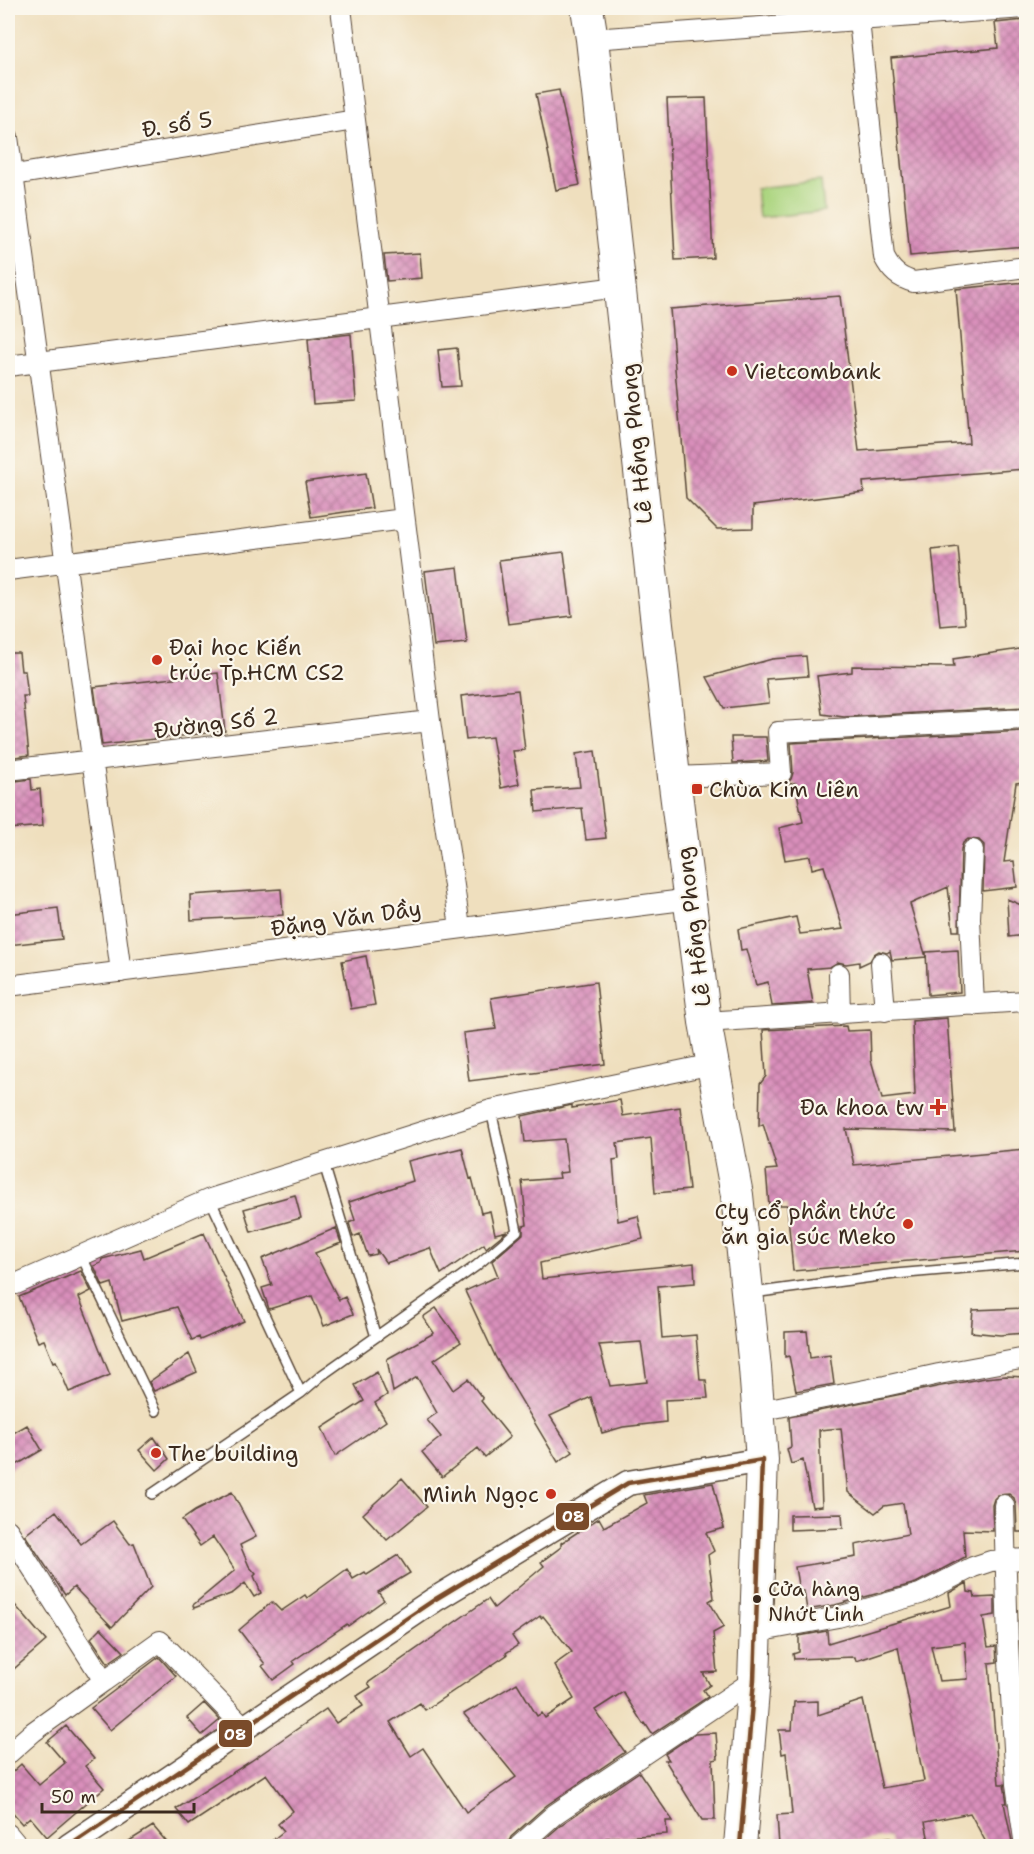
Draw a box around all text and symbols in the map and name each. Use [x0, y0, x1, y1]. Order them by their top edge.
street label: Đ. số 5 [140, 105, 214, 144]
place label: Vietcombank [744, 357, 881, 386]
street label: Lê Hồng Phong [614, 362, 659, 526]
marker: Vietcombank [725, 364, 739, 378]
place label: Đại học Kiến trúc Tp.HCM CS2 [169, 633, 345, 687]
marker: Đại học Kiến trúc Tp.HCM CS2 [150, 653, 164, 667]
street label: Đường Số 2 [152, 702, 280, 745]
place label: Chùa Kim Liên [709, 775, 859, 804]
marker: Chùa Kim Liên [690, 782, 704, 796]
street label: Lê Hồng Phong [669, 845, 718, 1009]
street label: Đặng Văn Dầy [269, 894, 423, 943]
place label: Đa khoa tw [800, 1093, 924, 1122]
marker: Đa khoa tw [929, 1098, 947, 1116]
place label: Cty cổ phần thức ăn gia súc Meko [714, 1197, 896, 1251]
marker: Cty cổ phần thức ăn gia súc Meko [901, 1217, 915, 1231]
place label: The building [168, 1439, 299, 1468]
marker: The building [149, 1446, 163, 1460]
place label: Minh Ngọc [423, 1480, 539, 1509]
marker: Minh Ngọc [544, 1487, 558, 1501]
line badge: 08 [555, 1502, 590, 1531]
text: 08 [562, 1506, 584, 1527]
place label: Cửa hàng Nhứt Linh [768, 1576, 864, 1627]
marker: Cửa hàng Nhứt Linh [751, 1593, 763, 1605]
line badge: 08 [218, 1719, 253, 1748]
text: 08 [224, 1724, 246, 1745]
scale bar [42, 1776, 194, 1814]
text: 50 m [51, 1785, 96, 1809]

